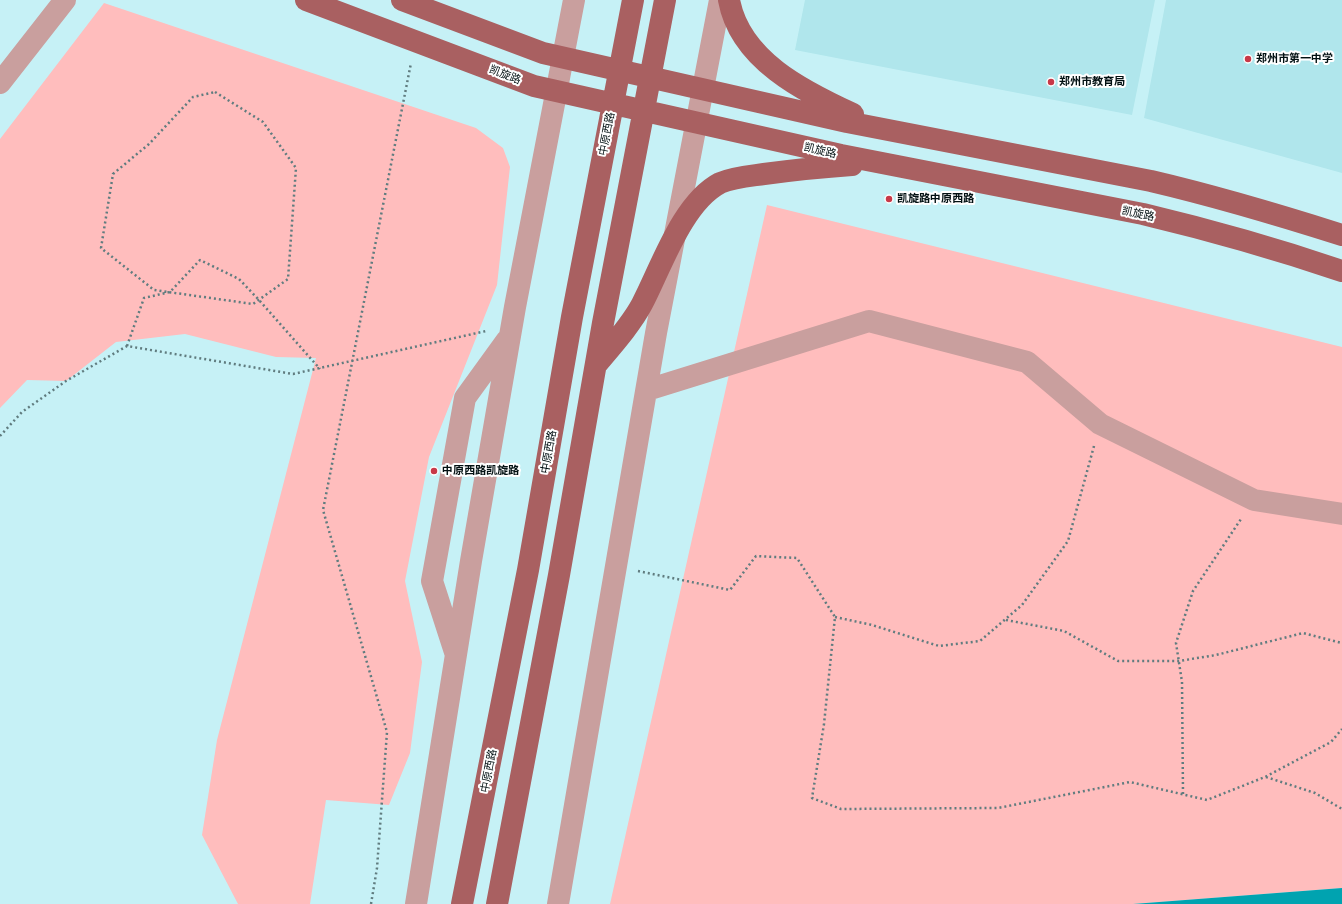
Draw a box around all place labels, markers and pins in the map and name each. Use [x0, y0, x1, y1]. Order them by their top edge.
place label: 郑州市第一中学 [1256, 52, 1333, 66]
marker: 郑州市第一中学 [1243, 54, 1253, 64]
place label: 郑州市教育局 [1059, 75, 1125, 89]
marker: 郑州市教育局 [1046, 77, 1056, 87]
place label: 凯旋路中原西路 [897, 192, 974, 206]
marker: 凯旋路中原西路 [884, 194, 894, 204]
place label: 中原西路凯旋路 [442, 464, 519, 478]
marker: 中原西路凯旋路 [429, 466, 439, 476]

